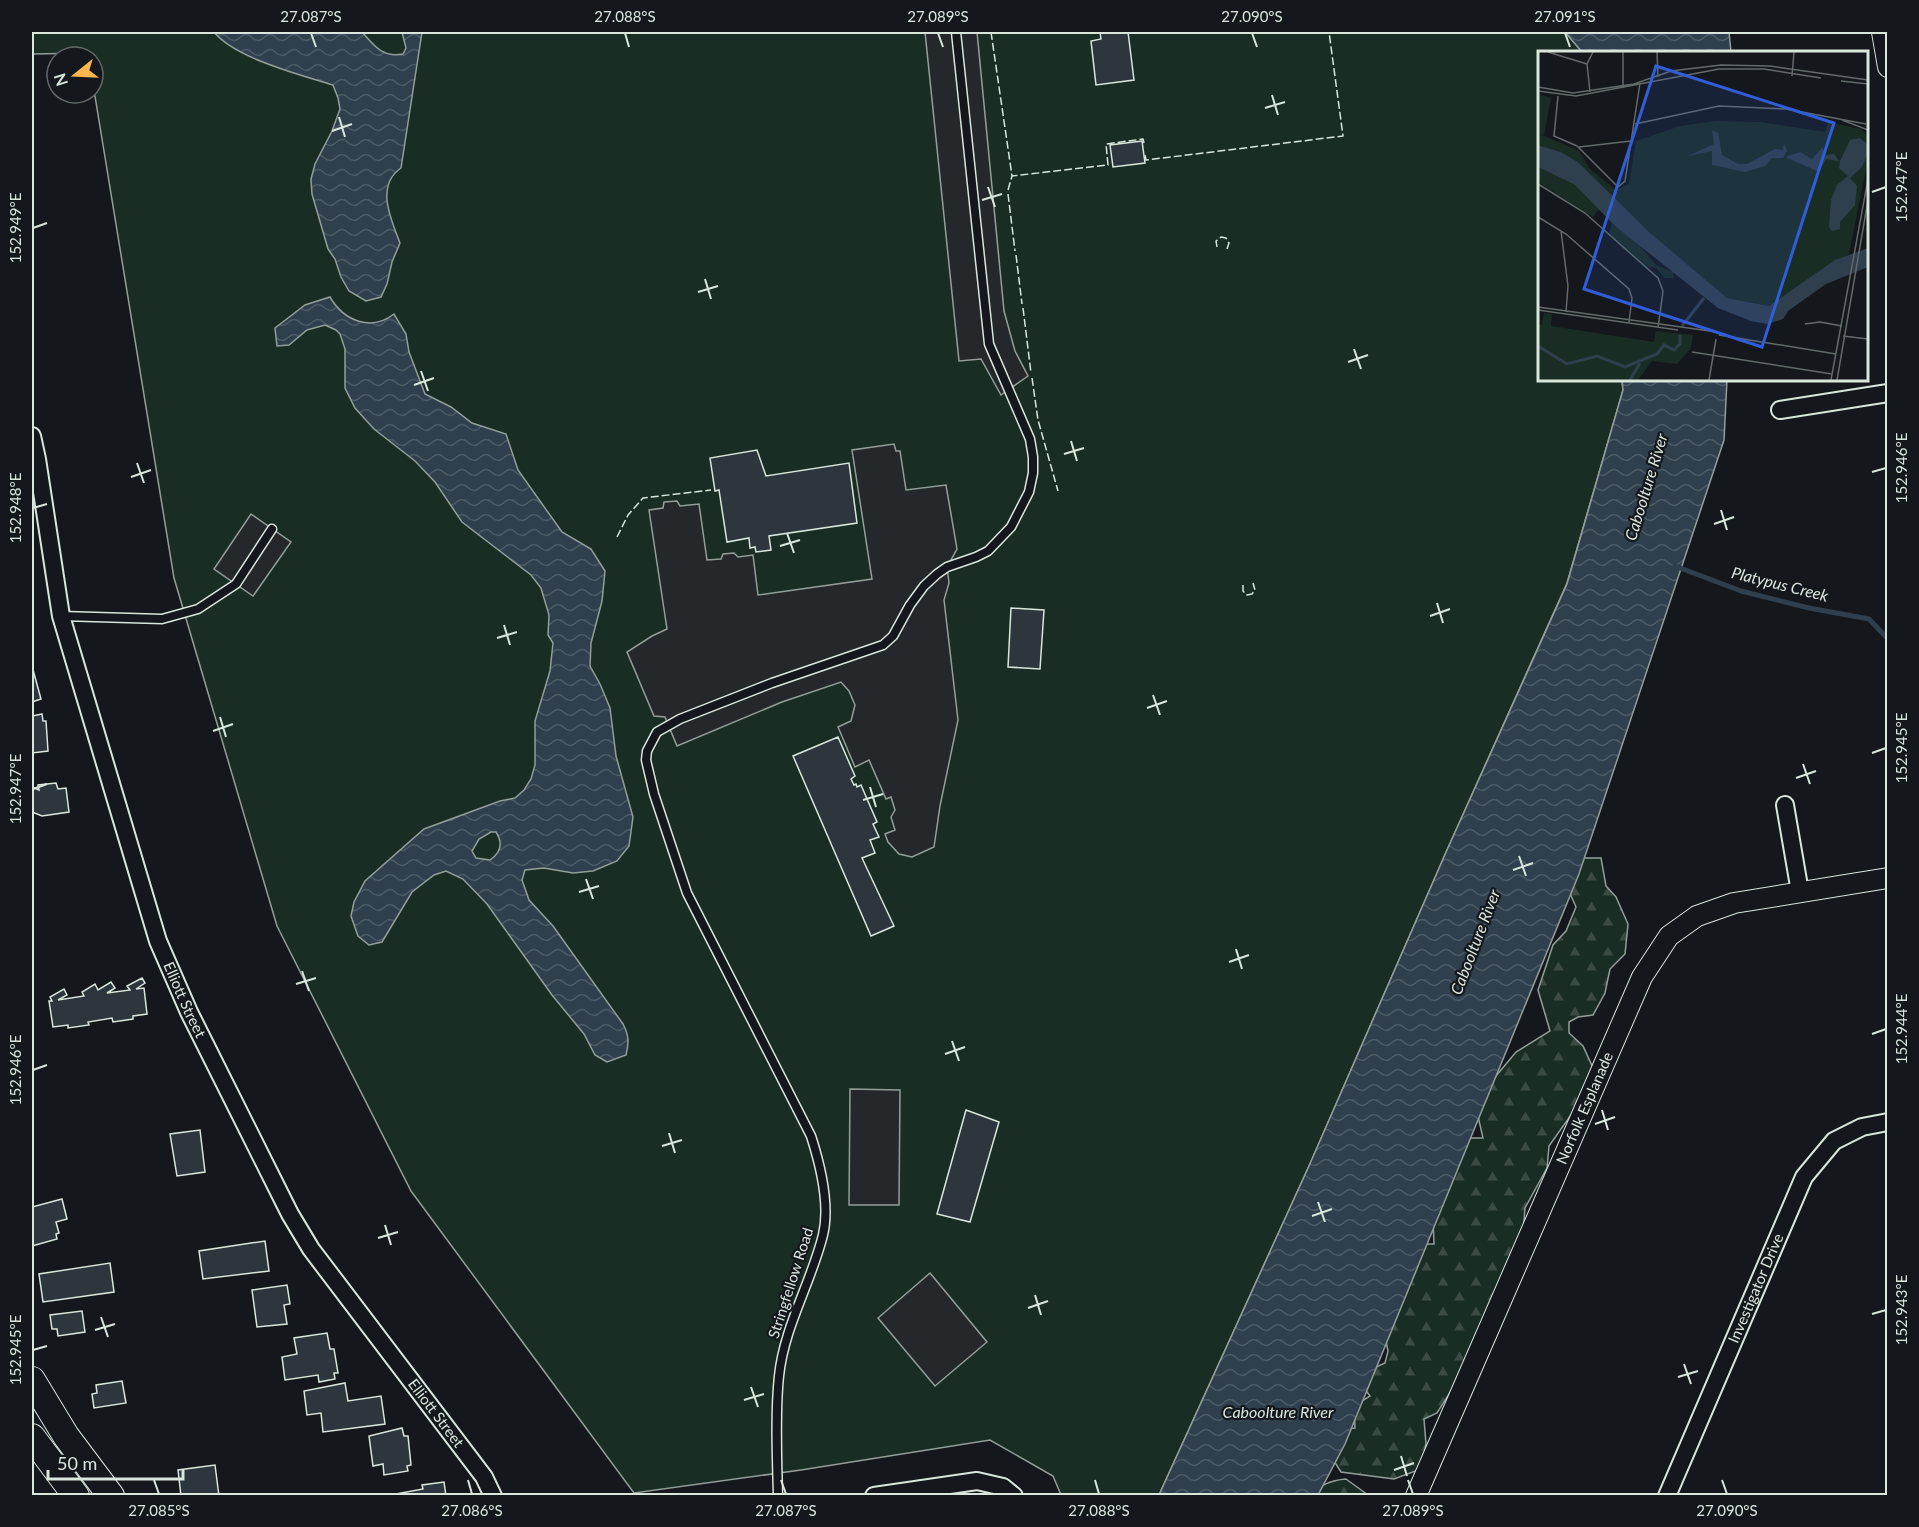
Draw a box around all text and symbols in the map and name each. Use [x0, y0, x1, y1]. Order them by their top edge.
text: 27.087°S [280, 7, 342, 25]
text: 27.088°S [594, 7, 656, 25]
text: 27.089°S [907, 7, 969, 25]
text: 27.090°S [1221, 7, 1283, 25]
text: 27.091°S [1534, 7, 1596, 25]
north arrow [45, 45, 105, 105]
inset map [1538, 51, 1868, 381]
text: N [49, 71, 71, 89]
text: 152.947°E [1892, 152, 1910, 222]
text: 152.949°E [6, 193, 24, 263]
water label: Caboolture River [1620, 431, 1671, 543]
text: 152.946°E [1892, 433, 1910, 503]
text: 152.948°E [6, 473, 24, 543]
water label: Platypus Creek [1730, 562, 1831, 605]
text: 152.945°E [1892, 713, 1910, 783]
text: 152.947°E [6, 754, 24, 824]
water label: Caboolture River [1446, 886, 1503, 997]
street label: Elliott Street [160, 959, 211, 1041]
text: 152.944°E [1892, 994, 1910, 1064]
text: 152.946°E [6, 1035, 24, 1105]
street label: Norfolk Esplanade [1552, 1049, 1616, 1167]
street label: Stringfellow Road [764, 1225, 816, 1340]
street label: Investigator Drive [1724, 1230, 1787, 1345]
text: 152.943°E [1892, 1275, 1910, 1345]
text: 152.945°E [6, 1315, 24, 1385]
street label: Elliott Street [405, 1375, 469, 1451]
water label: Caboolture River [1223, 1402, 1334, 1421]
scale bar [48, 1443, 183, 1481]
text: 50 m [57, 1452, 97, 1474]
text: 27.085°S [128, 1501, 190, 1519]
text: 27.086°S [441, 1501, 503, 1519]
text: 27.087°S [755, 1501, 817, 1519]
text: 27.088°S [1068, 1501, 1130, 1519]
text: 27.089°S [1382, 1501, 1444, 1519]
text: 27.090°S [1696, 1501, 1758, 1519]

